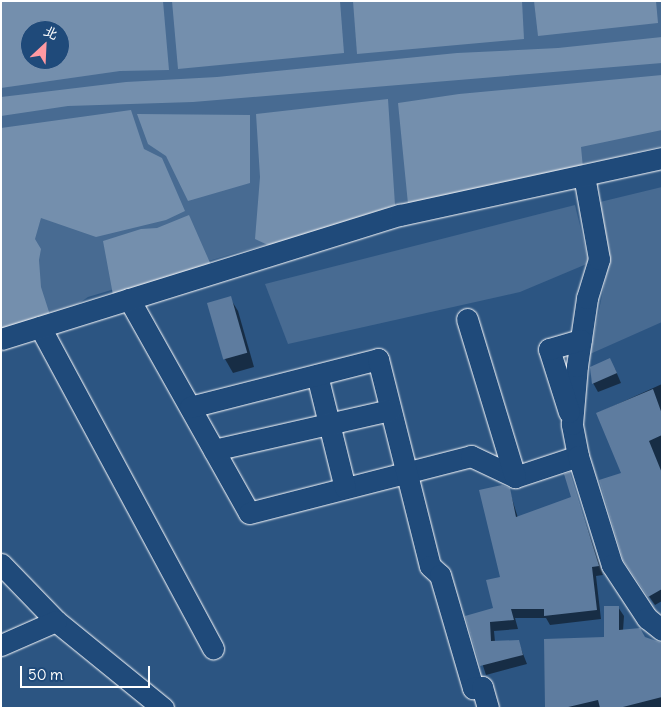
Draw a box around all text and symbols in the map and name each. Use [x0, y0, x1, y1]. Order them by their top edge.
north arrow [20, 20, 70, 70]
text: 北 [41, 21, 61, 43]
scale bar [22, 656, 152, 688]
text: 50 m [28, 665, 63, 684]

